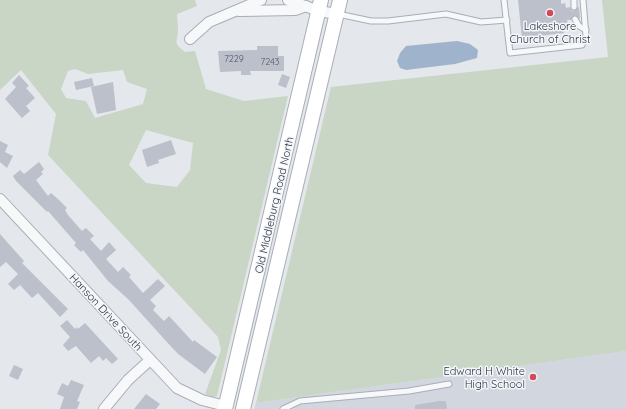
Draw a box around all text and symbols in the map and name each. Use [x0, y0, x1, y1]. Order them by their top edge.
marker: Lakeshore Church of Christ [545, 8, 555, 18]
place label: Lakeshore Church of Christ [509, 19, 591, 46]
house number: 7229 [224, 53, 244, 64]
house number: 7243 [261, 56, 280, 67]
street label: Old Middleburg Road North [251, 135, 297, 275]
street label: Hanson Drive South [67, 270, 145, 354]
place label: Edward H White High School [443, 364, 525, 391]
marker: Edward H White High School [528, 372, 538, 382]

